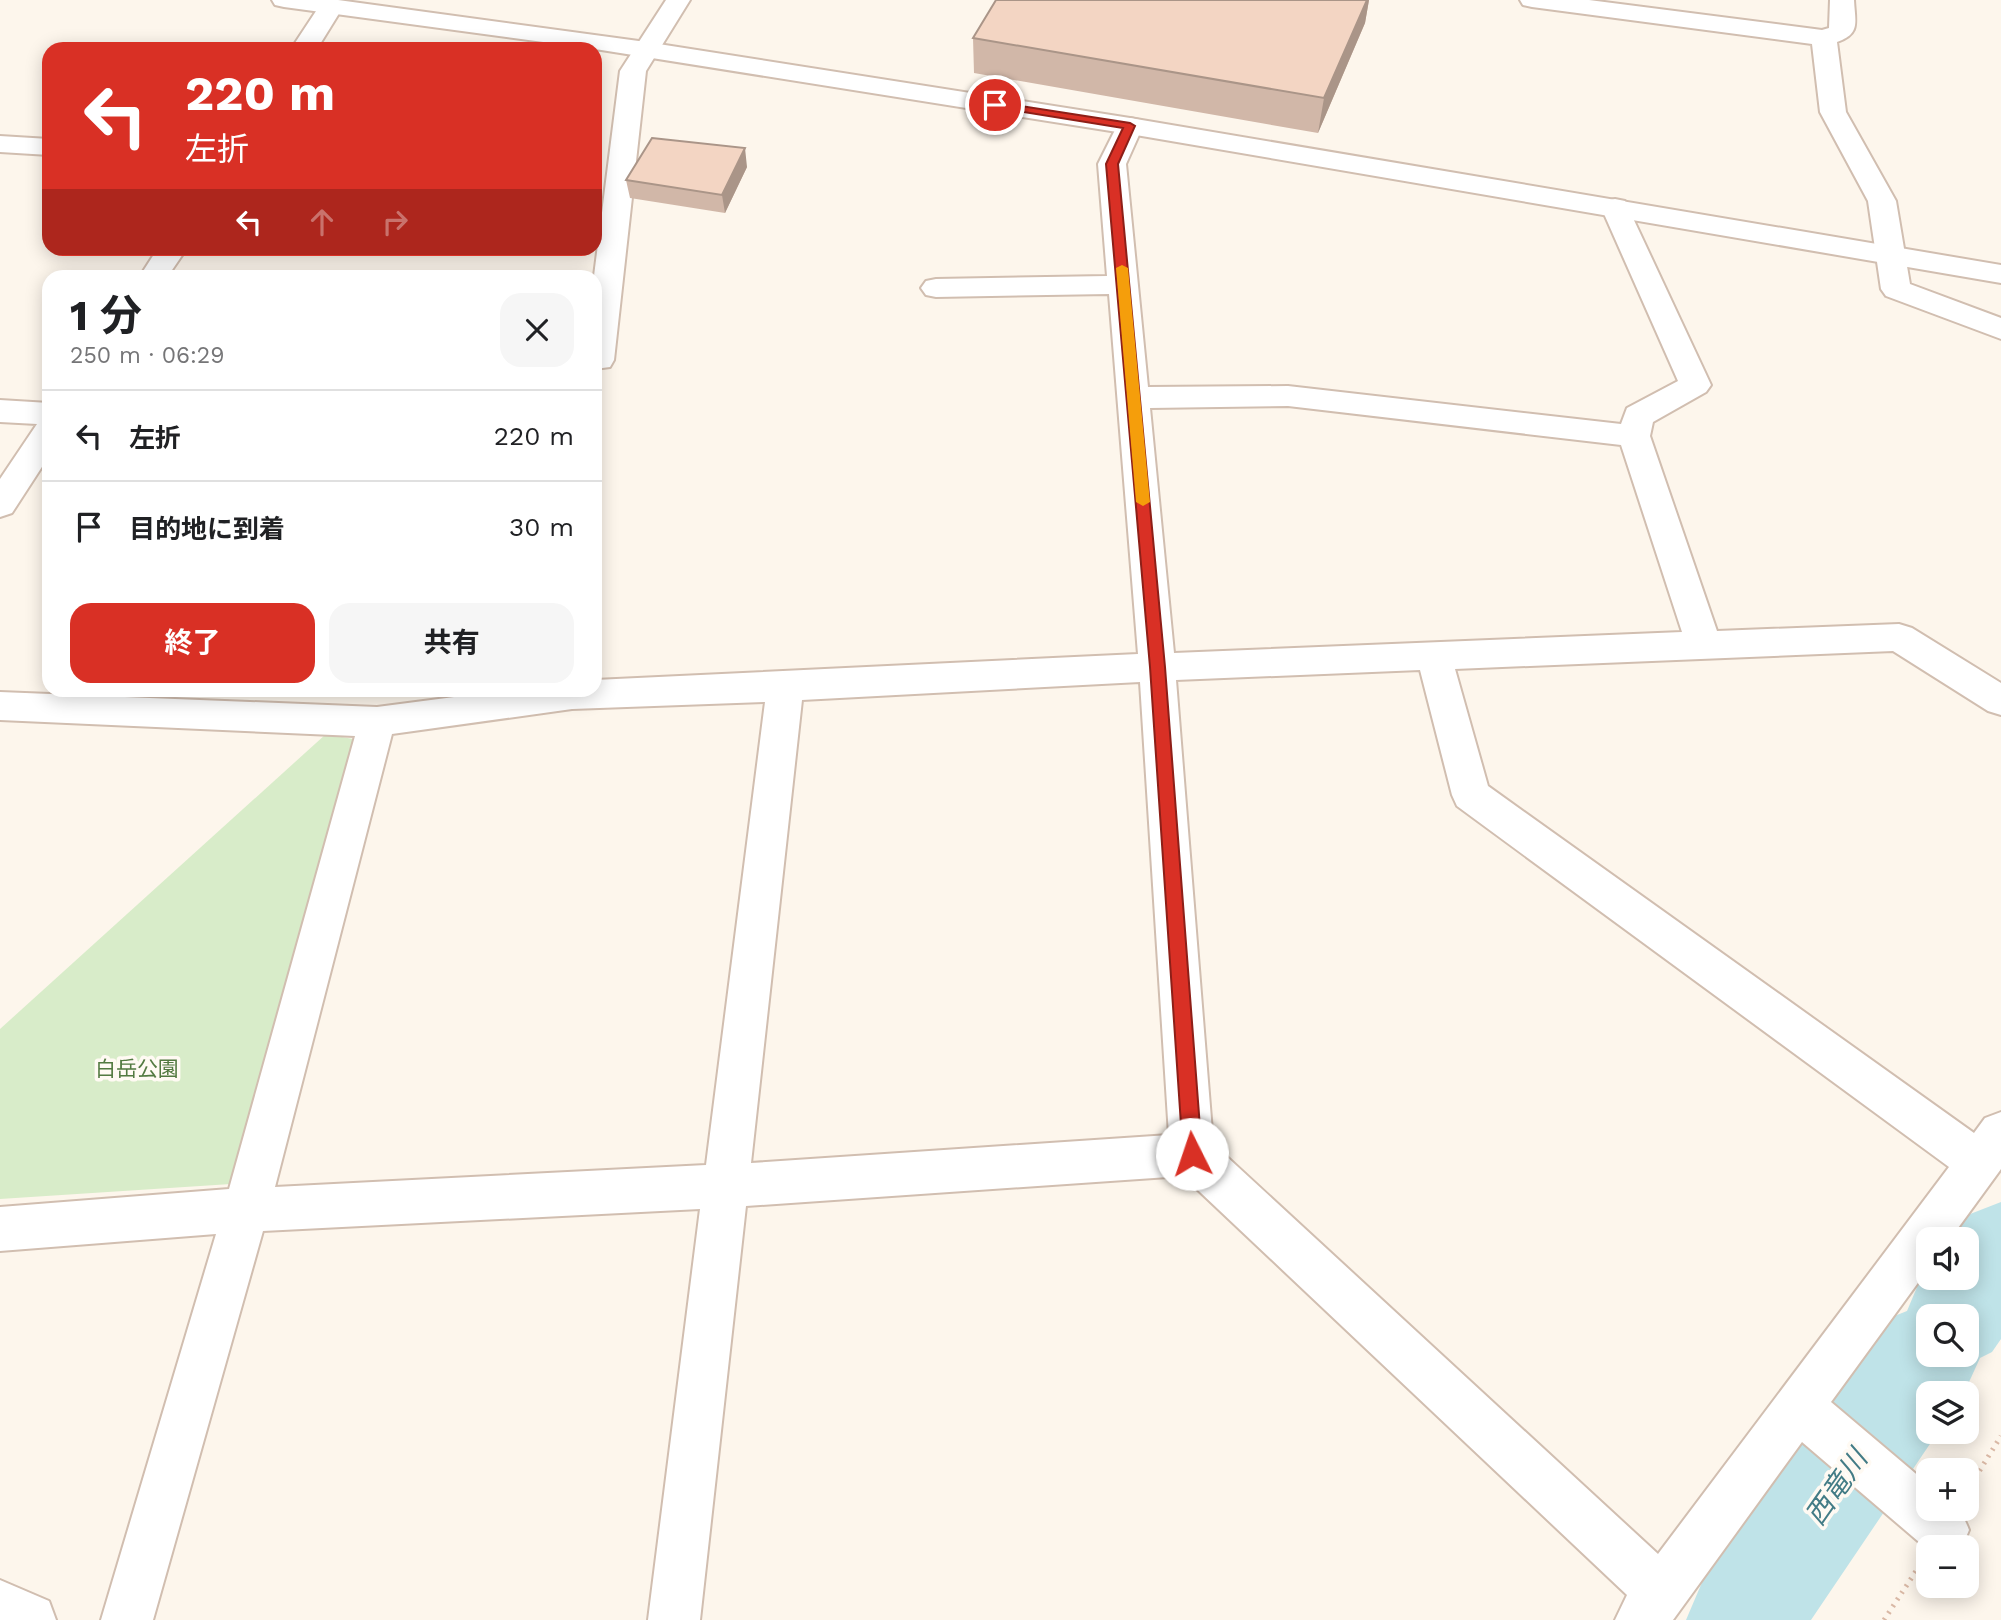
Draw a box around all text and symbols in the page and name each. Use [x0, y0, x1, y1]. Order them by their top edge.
text: 220 m [185, 64, 335, 122]
icon: left [70, 70, 161, 161]
pin [965, 75, 1025, 135]
icon: arrive [976, 86, 1014, 124]
text: 左折 [185, 130, 249, 168]
icon: left [230, 203, 268, 241]
icon: ahead [303, 203, 341, 241]
icon: right [376, 203, 414, 241]
text: 1 分 [70, 291, 142, 340]
button: close [500, 293, 574, 367]
text: 250 m · 06:29 [70, 342, 224, 369]
icon: left [70, 417, 108, 455]
text: 220 m [494, 421, 574, 451]
text: 左折 [129, 423, 181, 453]
icon: arrive [70, 508, 108, 546]
text: 30 m [509, 512, 574, 542]
text: 目的地に到着 [129, 514, 285, 544]
button: 終了 [70, 603, 315, 683]
button: 共有 [329, 603, 574, 683]
park label: 白岳公園 [95, 1056, 179, 1081]
position arrow [1155, 1117, 1229, 1191]
map controls [1916, 1227, 1979, 1598]
button: sound [1916, 1227, 1979, 1290]
button: search [1916, 1304, 1979, 1367]
button: layers [1916, 1381, 1979, 1444]
water label: 西竜川 [1799, 1441, 1876, 1531]
button: + [1916, 1458, 1979, 1521]
button: − [1916, 1535, 1979, 1598]

